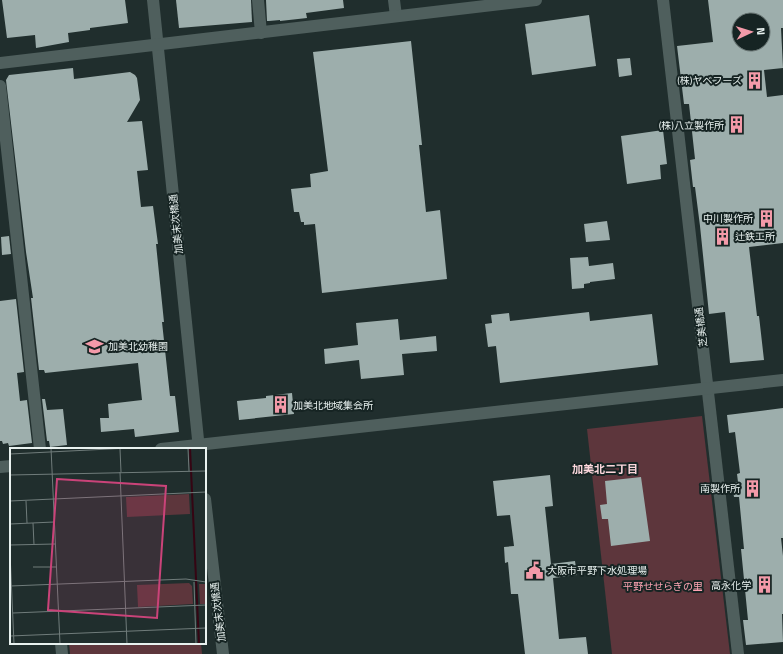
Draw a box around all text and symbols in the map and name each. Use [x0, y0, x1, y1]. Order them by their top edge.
north arrow [731, 12, 771, 52]
text: N [753, 27, 769, 36]
building icon: (株)ヤベフーズ [745, 70, 765, 90]
place label: (株)ヤベフーズ [677, 73, 742, 88]
building icon: (株)八立製作所 [727, 115, 747, 135]
place label: (株)八立製作所 [659, 118, 724, 133]
street label: 加美末次橋通 [165, 193, 187, 255]
building icon: 中川製作所 [756, 208, 776, 228]
place label: 中川製作所 [703, 211, 753, 226]
building icon: 辻鉄工所 [712, 226, 732, 246]
place label: 辻鉄工所 [735, 229, 775, 244]
street label: 芝美橋通 [691, 306, 711, 348]
school or university icon: 加美北幼稚園 [85, 336, 105, 356]
place label: 加美北幼稚園 [108, 339, 168, 354]
building icon: 加美北地域集会所 [270, 395, 290, 415]
place label: 加美北地域集会所 [293, 398, 373, 413]
inset map [10, 448, 206, 644]
district label: 加美北二丁目 [572, 461, 638, 477]
building icon: 南製作所 [743, 478, 763, 498]
place label: 南製作所 [700, 481, 740, 496]
public building icon: 大阪市平野下水処理場 [524, 560, 544, 580]
place label: 大阪市平野下水処理場 [547, 563, 647, 578]
building icon: 高永化学 [754, 575, 774, 595]
place label: 高永化学 [711, 578, 751, 593]
park label: 平野せせらぎの里 [623, 579, 703, 594]
street label: 加美末次橋通 [207, 581, 229, 643]

